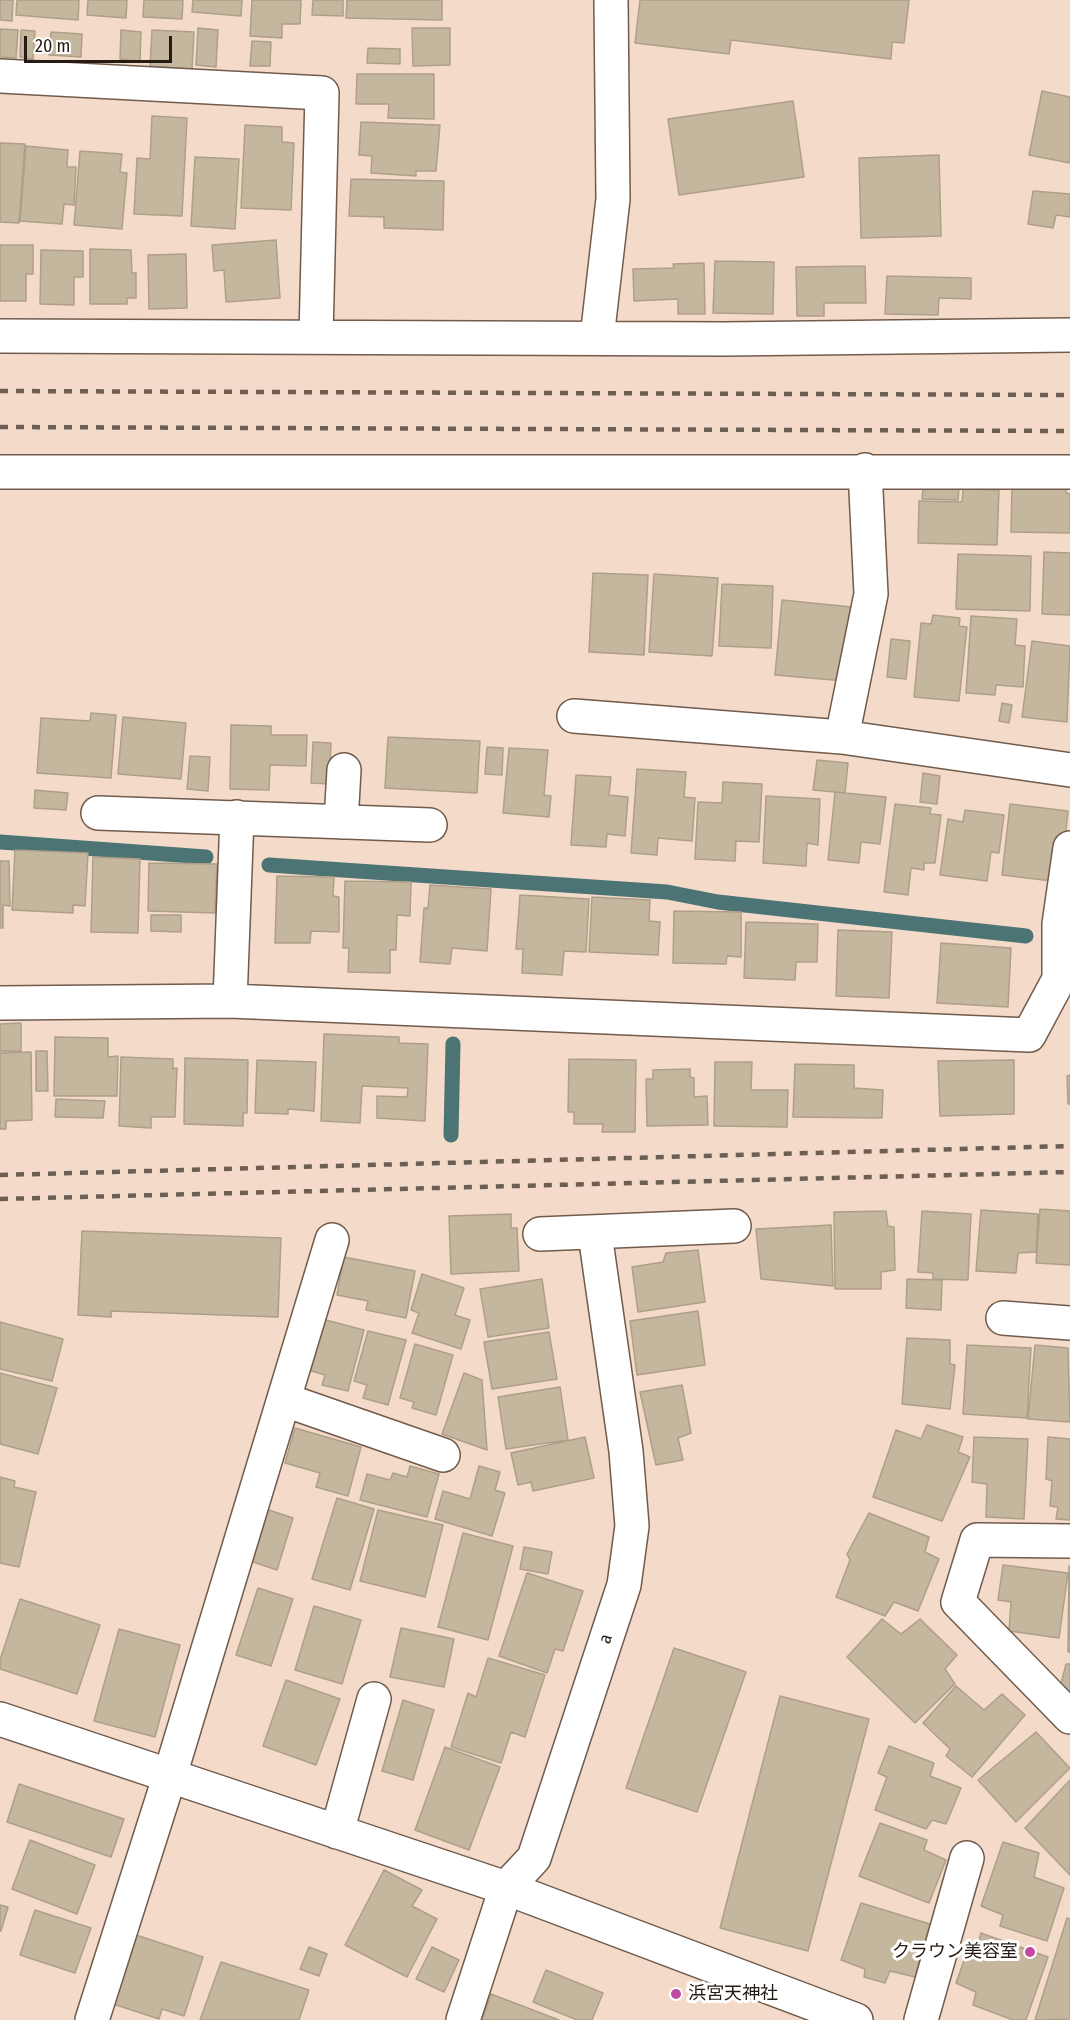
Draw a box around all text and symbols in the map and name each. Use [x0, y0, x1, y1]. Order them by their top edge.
scale bar [27, 24, 176, 62]
text: 20 m [35, 35, 70, 57]
street label: a [594, 1631, 618, 1647]
place label: クラウン美容室 [892, 1941, 1018, 1963]
marker: クラウン美容室 [1023, 1945, 1037, 1959]
place label: 浜宮天神社 [688, 1983, 778, 2005]
marker: 浜宮天神社 [669, 1987, 683, 2001]

